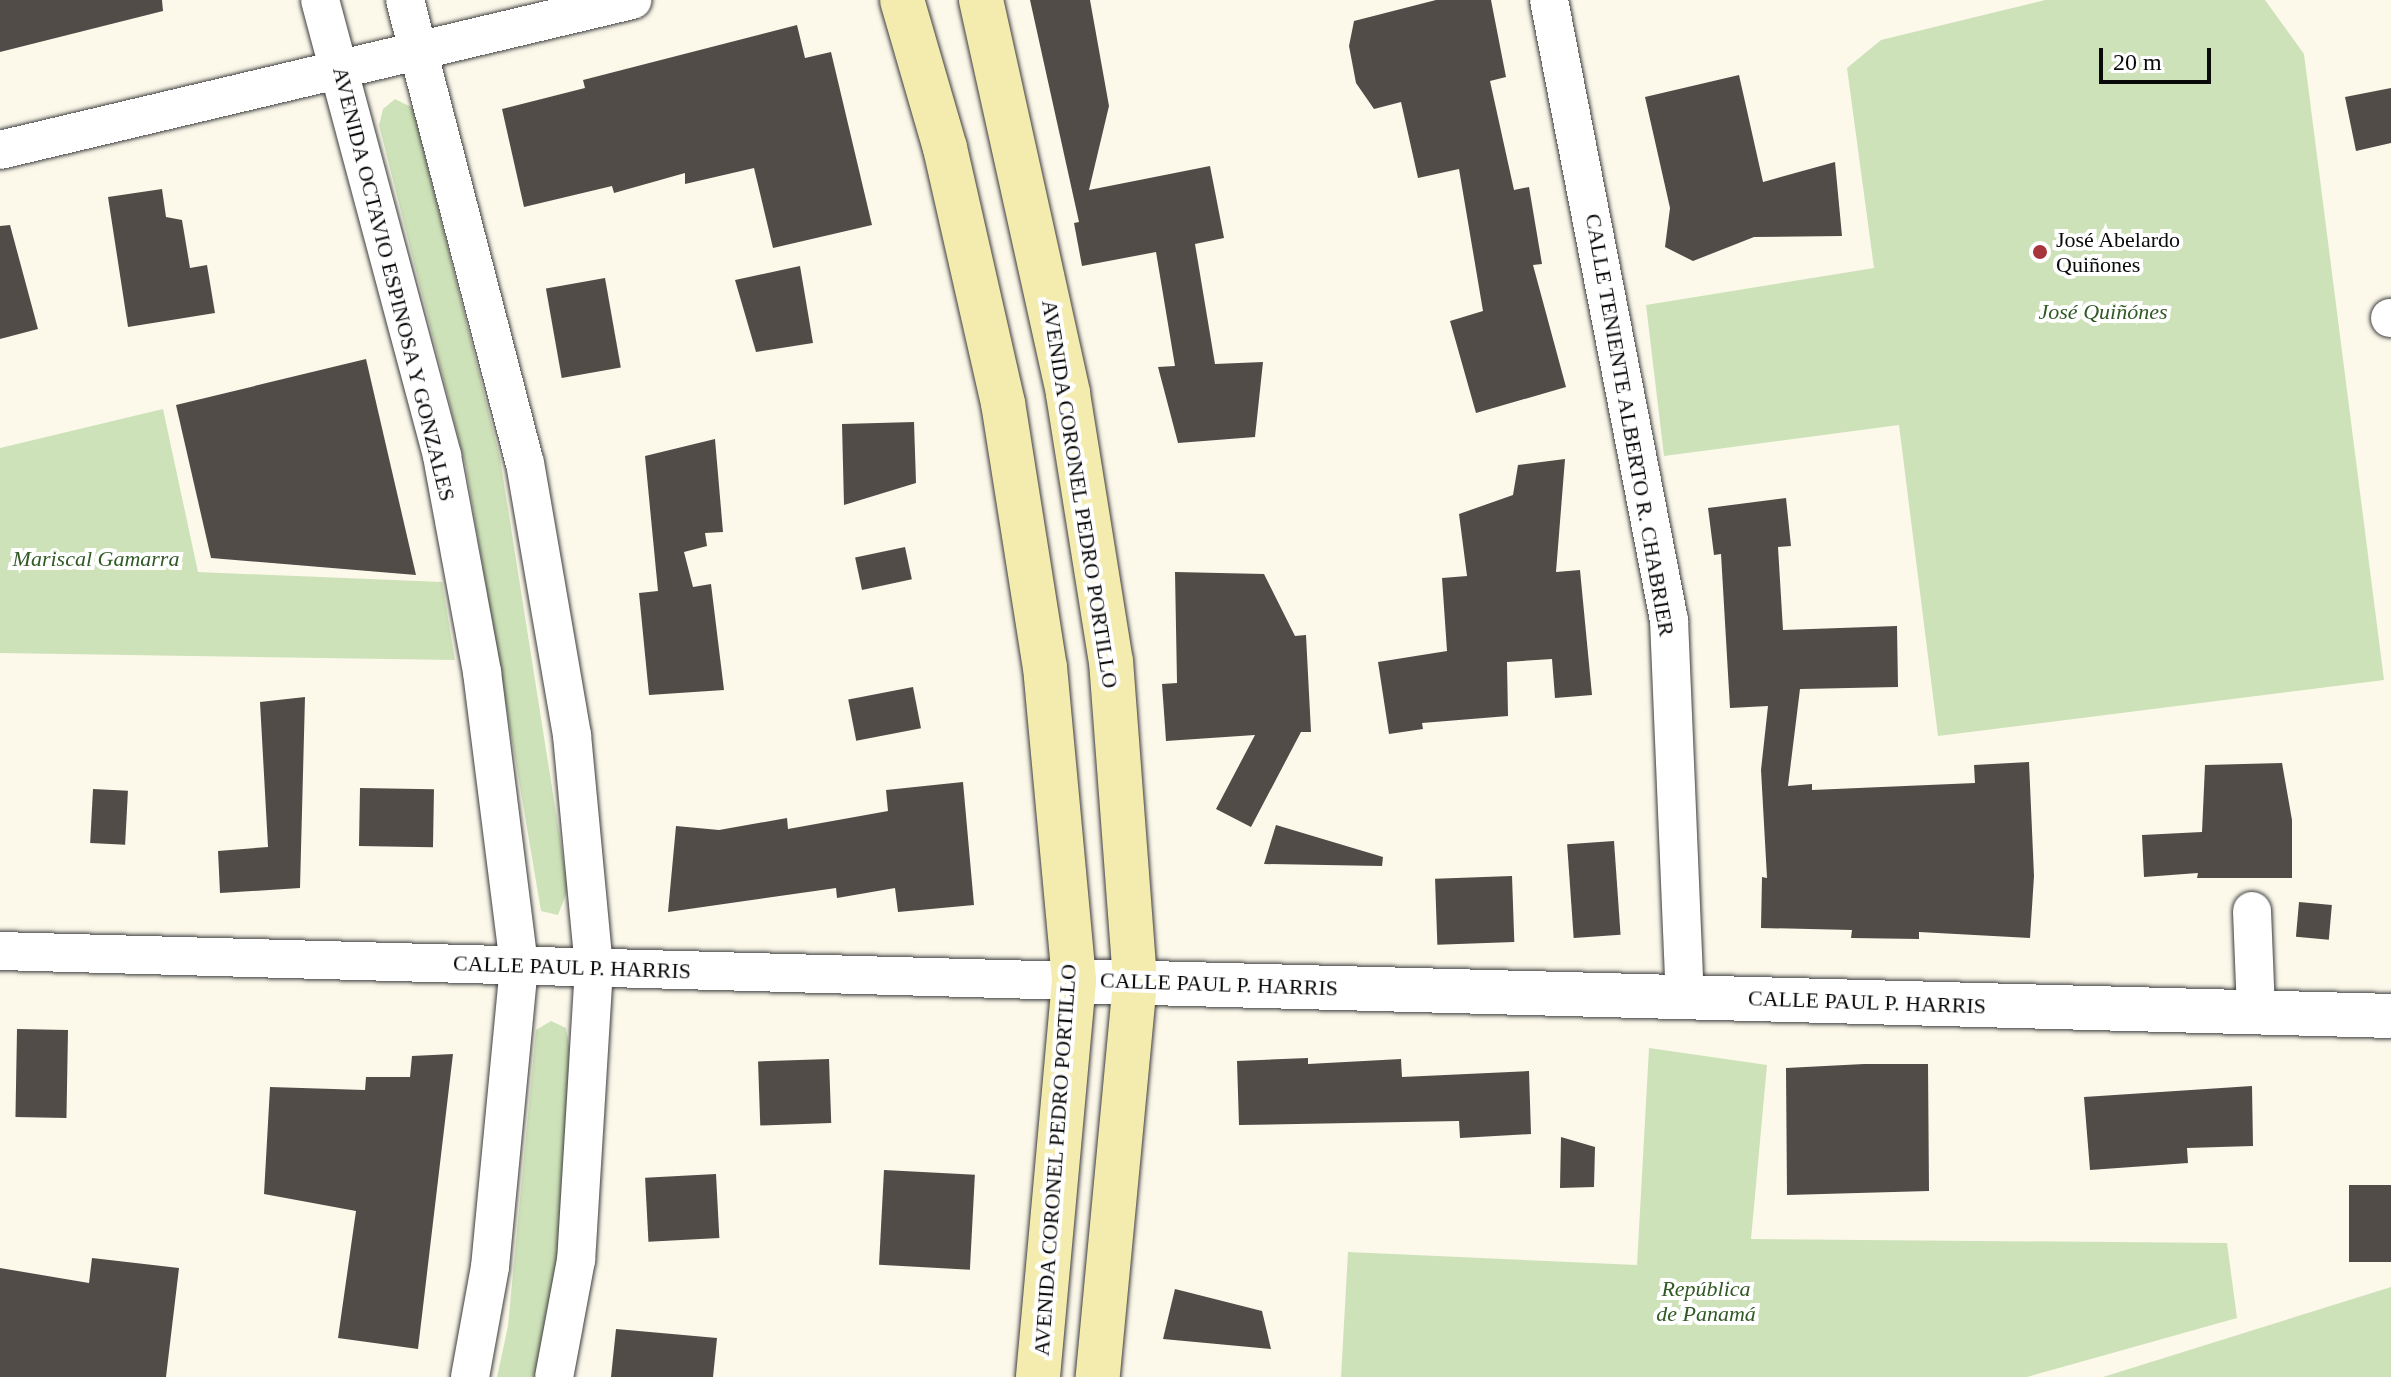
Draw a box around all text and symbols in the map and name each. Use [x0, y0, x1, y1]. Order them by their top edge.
scale bar [2103, 32, 2215, 82]
text: 20 m [2113, 49, 2162, 75]
street label: AVENIDA OCTAVIO ESPINOSA Y GONZALES [327, 62, 461, 506]
street label: CALLE TENIENTE ALBERTO R. CHABRIER [1580, 211, 1680, 639]
place label: José Abelardo Quiñones [2056, 226, 2181, 278]
marker: José Abelardo Quiñones [2031, 243, 2049, 261]
street label: AVENIDA CORONEL PEDRO PORTILLO [1036, 297, 1124, 691]
park label: José Quiñónes [2039, 299, 2167, 325]
park label: Mariscal Gamarra [13, 546, 179, 572]
street label: CALLE PAUL P. HARRIS [452, 950, 692, 984]
street label: AVENIDA CORONEL PEDRO PORTILLO [1028, 962, 1082, 1358]
street label: CALLE PAUL P. HARRIS [1099, 967, 1339, 1001]
street label: CALLE PAUL P. HARRIS [1747, 985, 1987, 1019]
park label: República de Panamá [1656, 1275, 1756, 1326]

